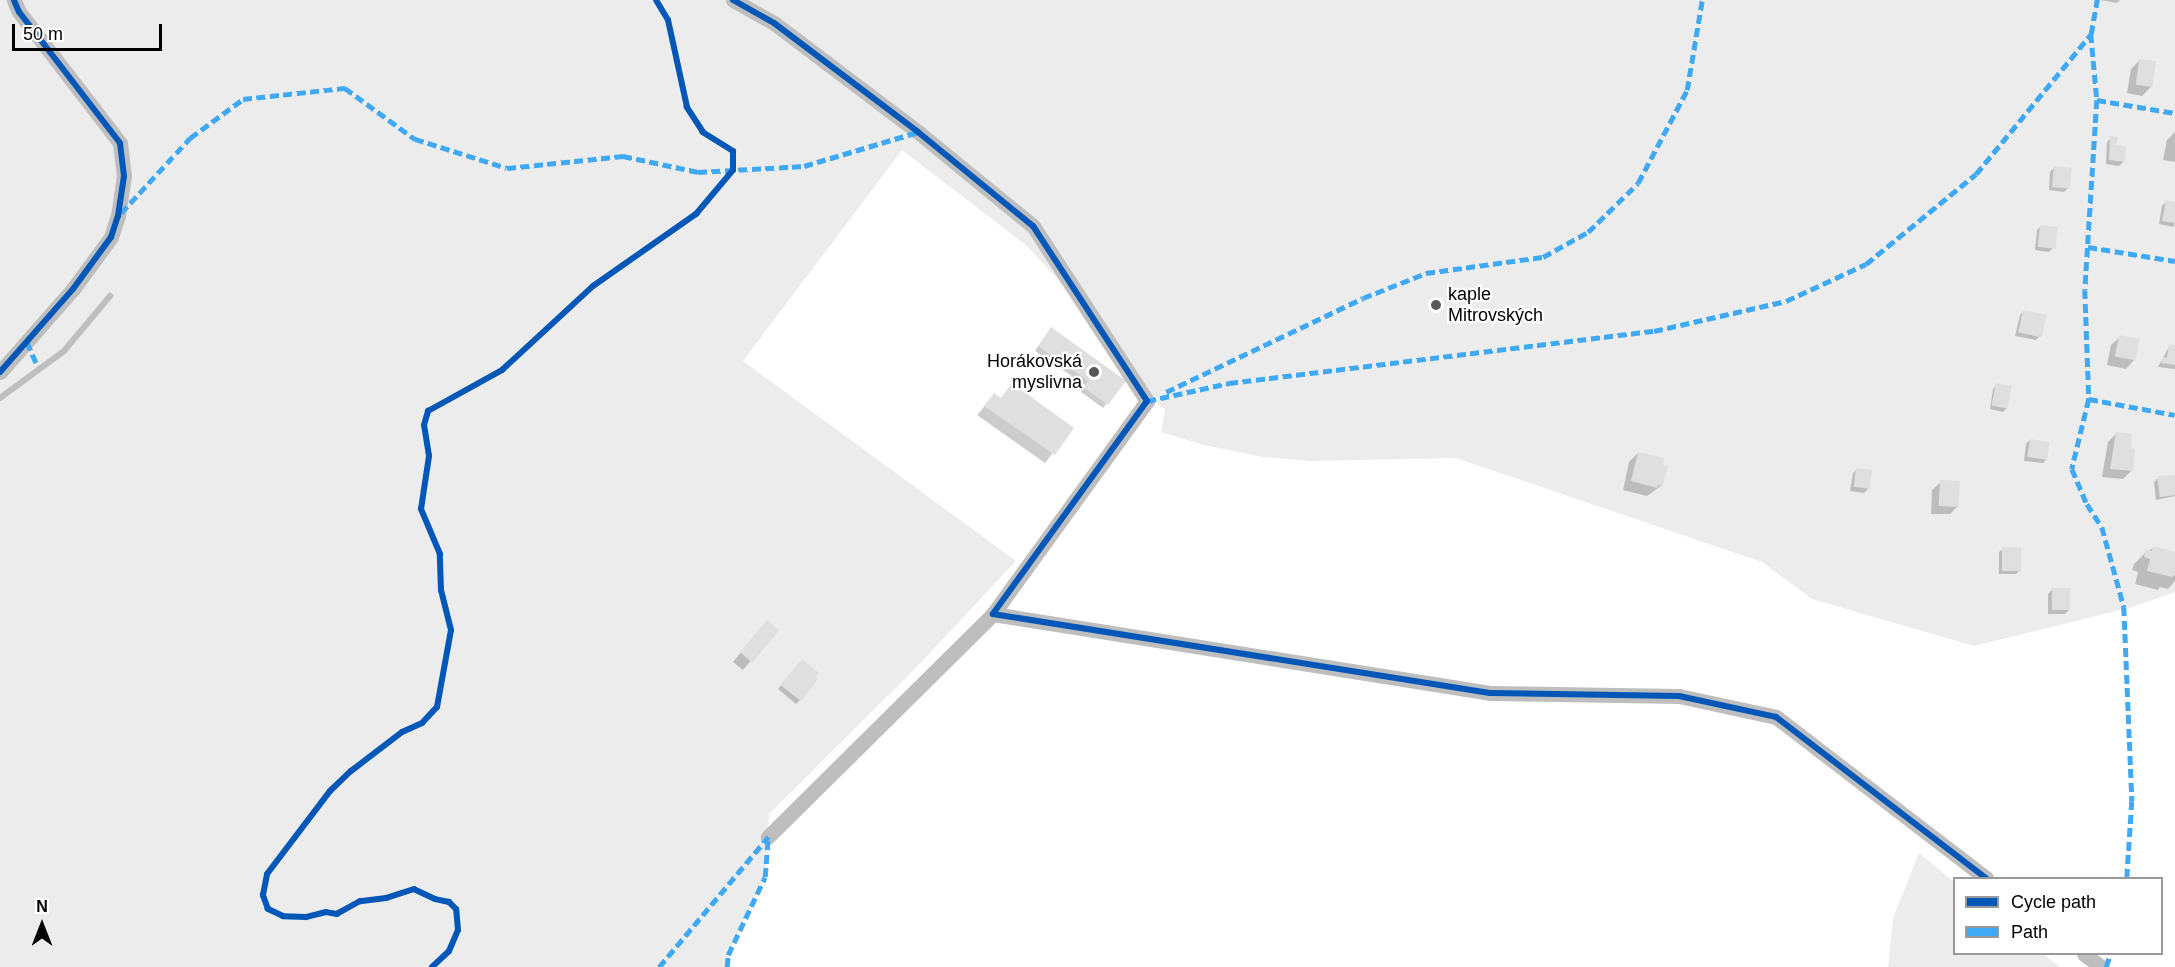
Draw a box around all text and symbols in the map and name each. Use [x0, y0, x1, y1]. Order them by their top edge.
scale bar [15, 12, 165, 50]
text: 50 m [23, 24, 63, 44]
place label: kaple Mitrovských [1448, 284, 1543, 326]
marker: kaple Mitrovských [1429, 298, 1443, 312]
place label: Horákovská myslivna [987, 351, 1082, 394]
marker: Horákovská myslivna [1087, 365, 1101, 379]
legend [1953, 877, 2163, 955]
text: Cycle path [2011, 892, 2096, 912]
north arrow [12, 895, 72, 955]
text: N [36, 898, 48, 915]
text: Path [2011, 922, 2048, 942]

